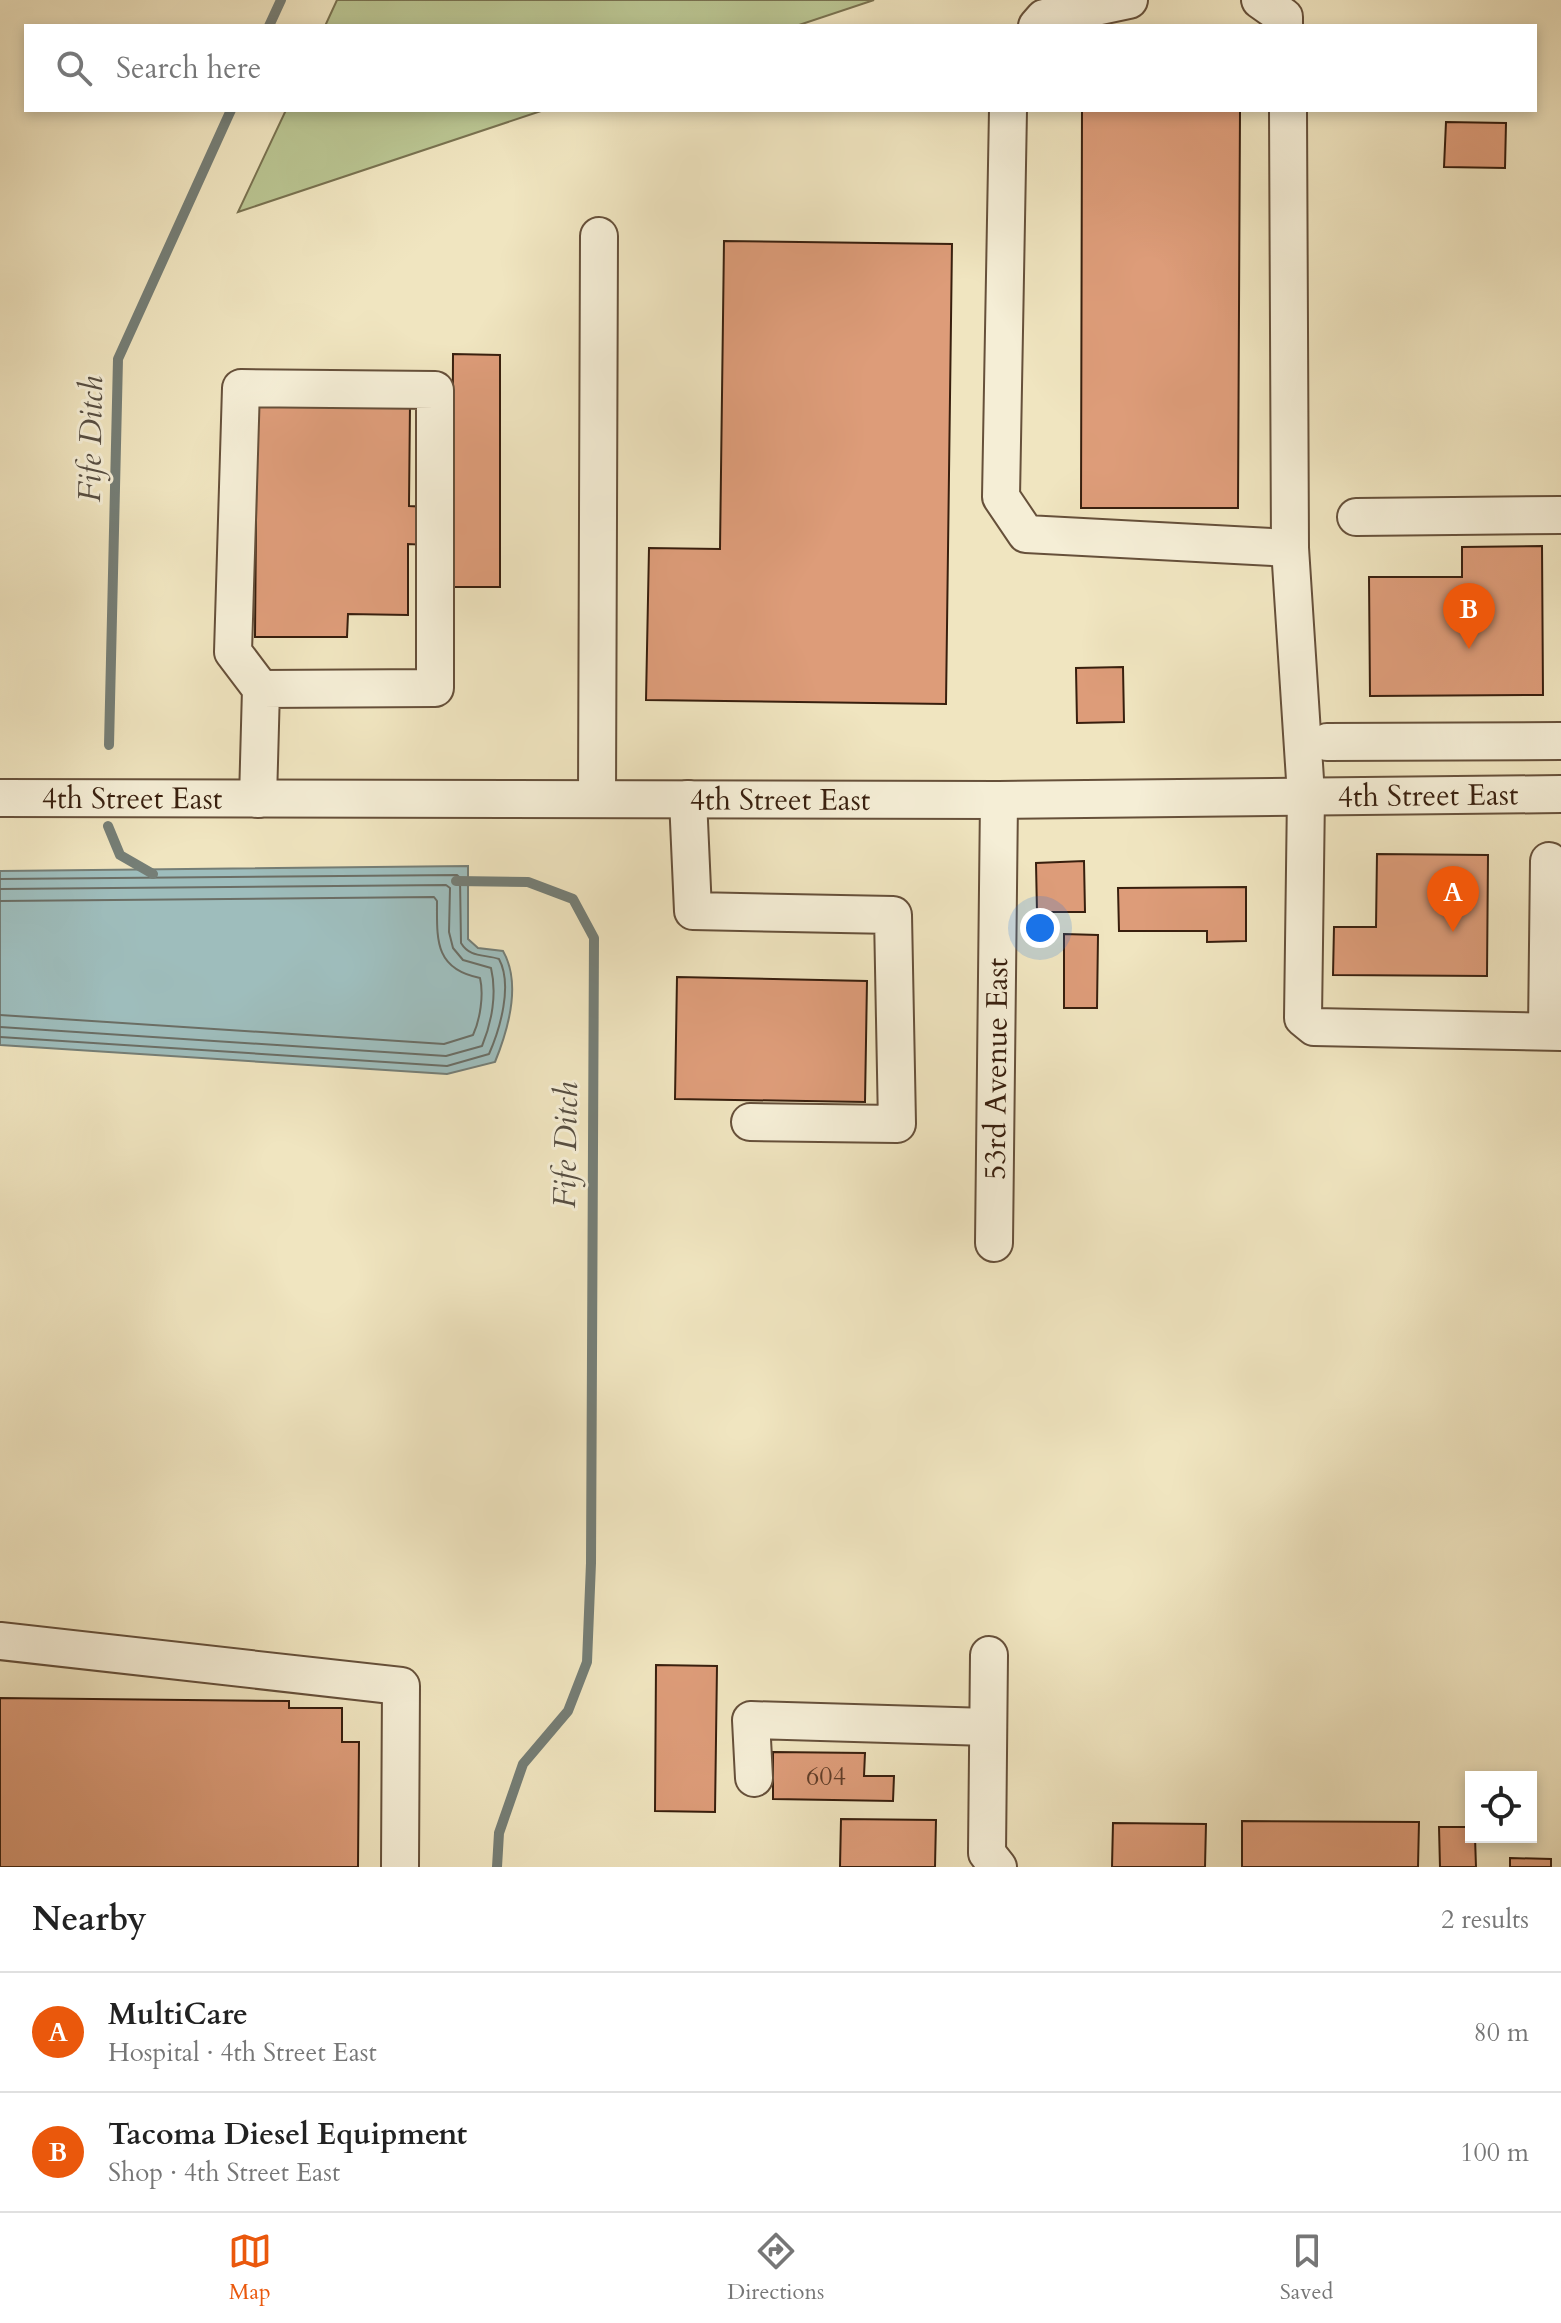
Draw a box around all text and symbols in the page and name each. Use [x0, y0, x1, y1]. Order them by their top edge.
search box [24, 24, 1537, 112]
icon: search [52, 46, 96, 90]
text: Search here [116, 48, 261, 89]
water label: Fife Ditch [68, 376, 114, 502]
pin: B [1443, 583, 1495, 649]
street label: 4th Street East [1337, 774, 1519, 817]
street label: 4th Street East [42, 778, 223, 819]
street label: 4th Street East [690, 779, 871, 820]
pin: A [1427, 866, 1479, 932]
your location [1020, 908, 1060, 948]
street label: 53rd Avenue East [974, 957, 1018, 1180]
water label: Fife Ditch [543, 1082, 589, 1208]
house number: 604 [806, 1759, 846, 1794]
map controls [1465, 1771, 1537, 1843]
button: locate [1465, 1771, 1537, 1843]
text: Nearby [32, 1896, 147, 1942]
text: 2 results [1441, 1902, 1529, 1937]
text: MultiCare [108, 1994, 248, 2035]
text: A [48, 2015, 68, 2050]
text: 80 m [1473, 2015, 1529, 2050]
text: Hospital · 4th Street East [108, 2035, 377, 2070]
text: Tacoma Diesel Equipment [108, 2114, 467, 2155]
text: B [49, 2135, 67, 2170]
text: 100 m [1460, 2135, 1529, 2170]
text: Shop · 4th Street East [108, 2155, 340, 2190]
tab: Map [228, 2229, 272, 2307]
tab: Directions [727, 2229, 824, 2307]
tab: Saved [1280, 2229, 1333, 2307]

